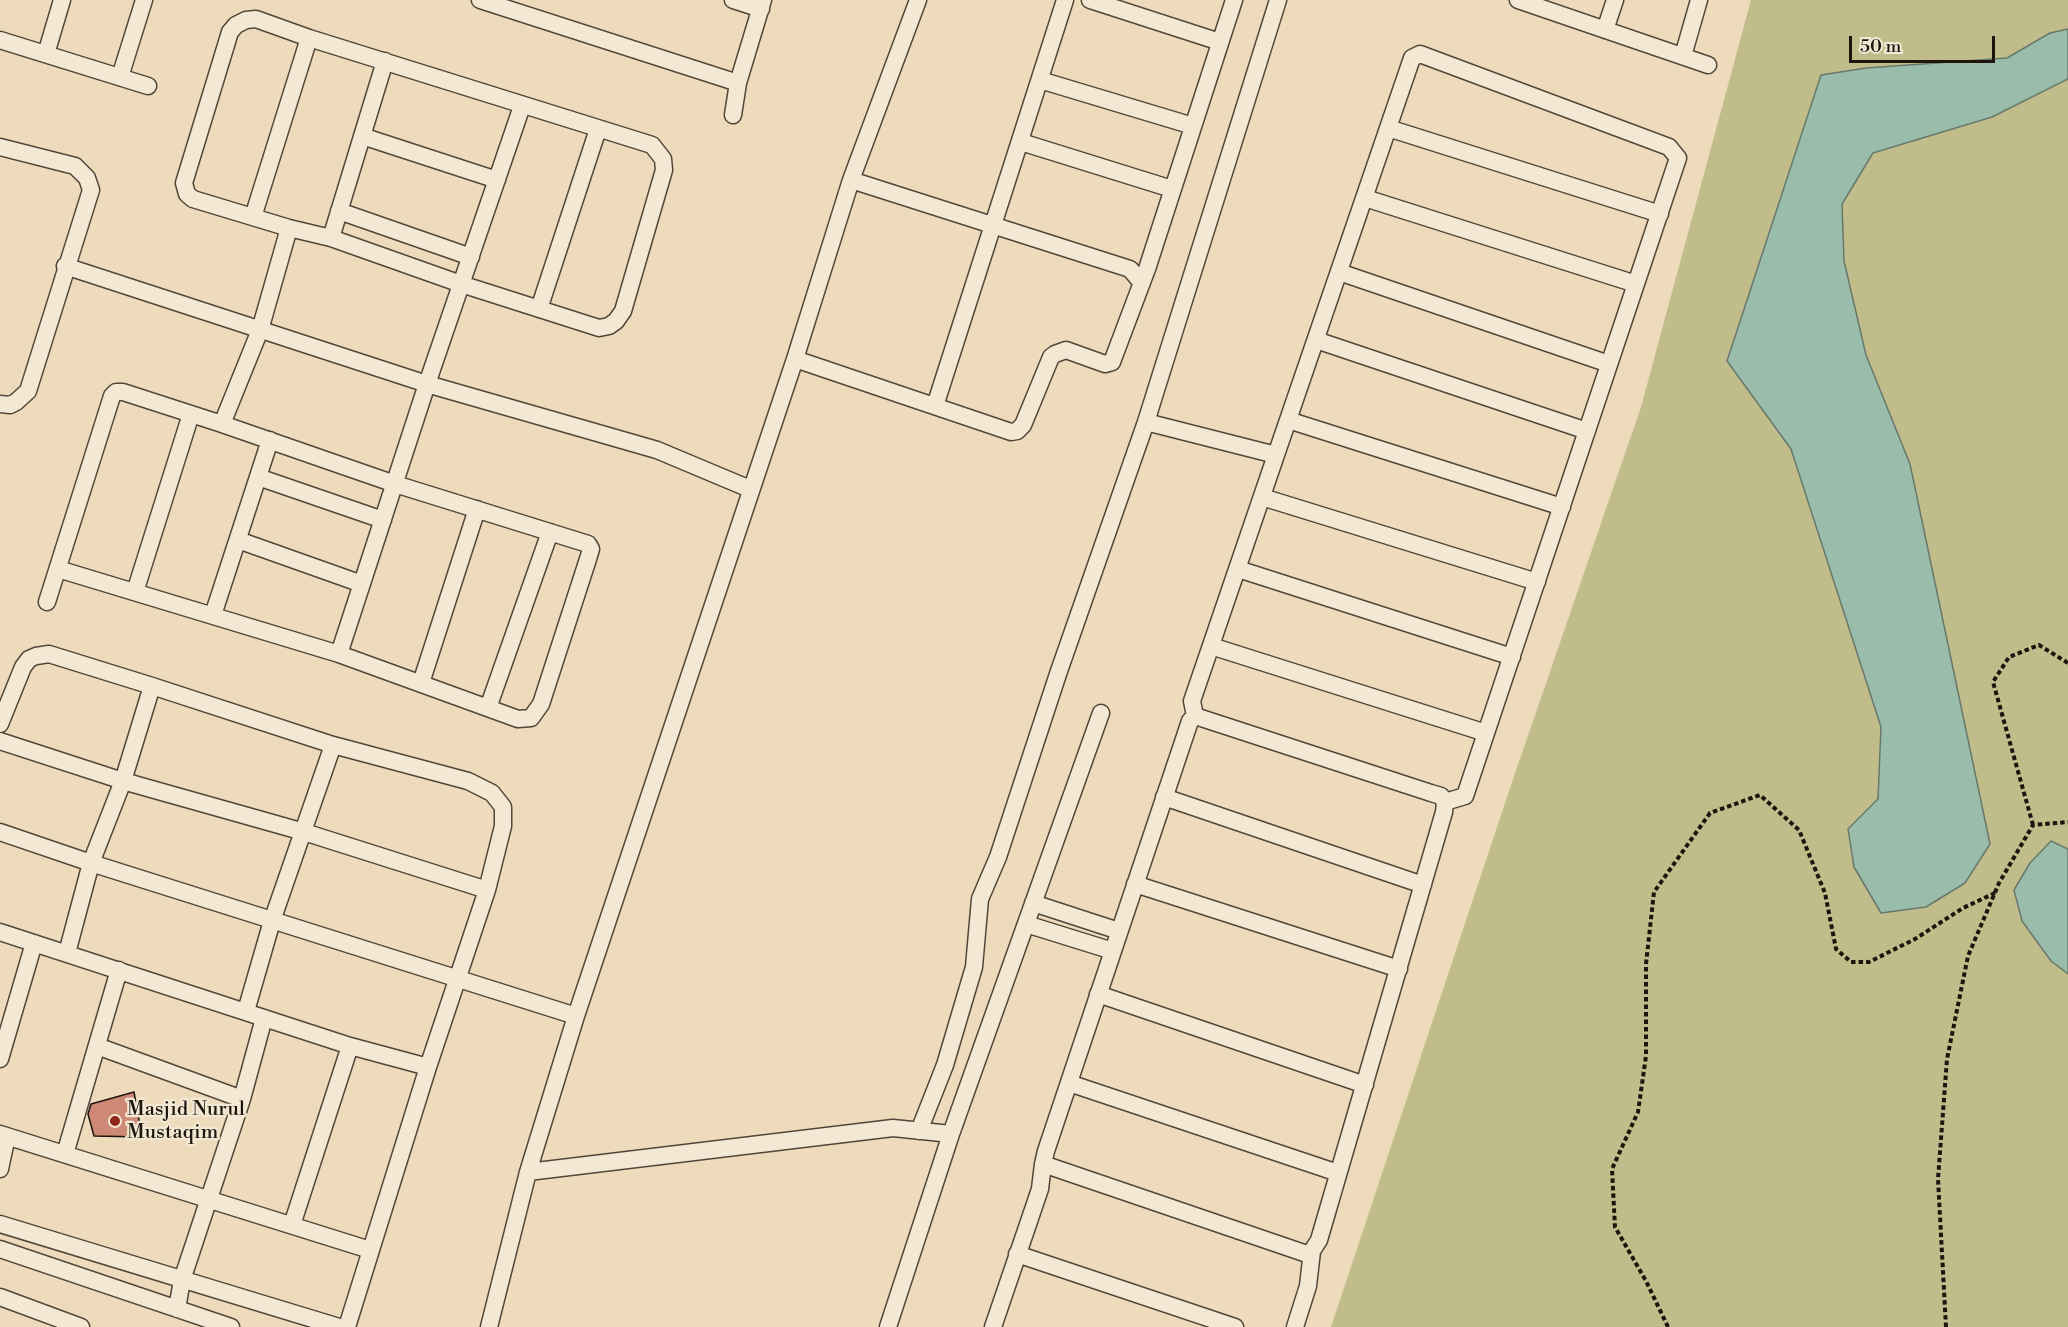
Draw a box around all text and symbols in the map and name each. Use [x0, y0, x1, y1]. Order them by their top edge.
scale bar [1852, 24, 1998, 62]
text: 50 m [1860, 35, 1901, 58]
place label: Masjid Nurul Mustaqim [127, 1098, 245, 1145]
marker: Masjid Nurul Mustaqim [108, 1114, 122, 1128]

